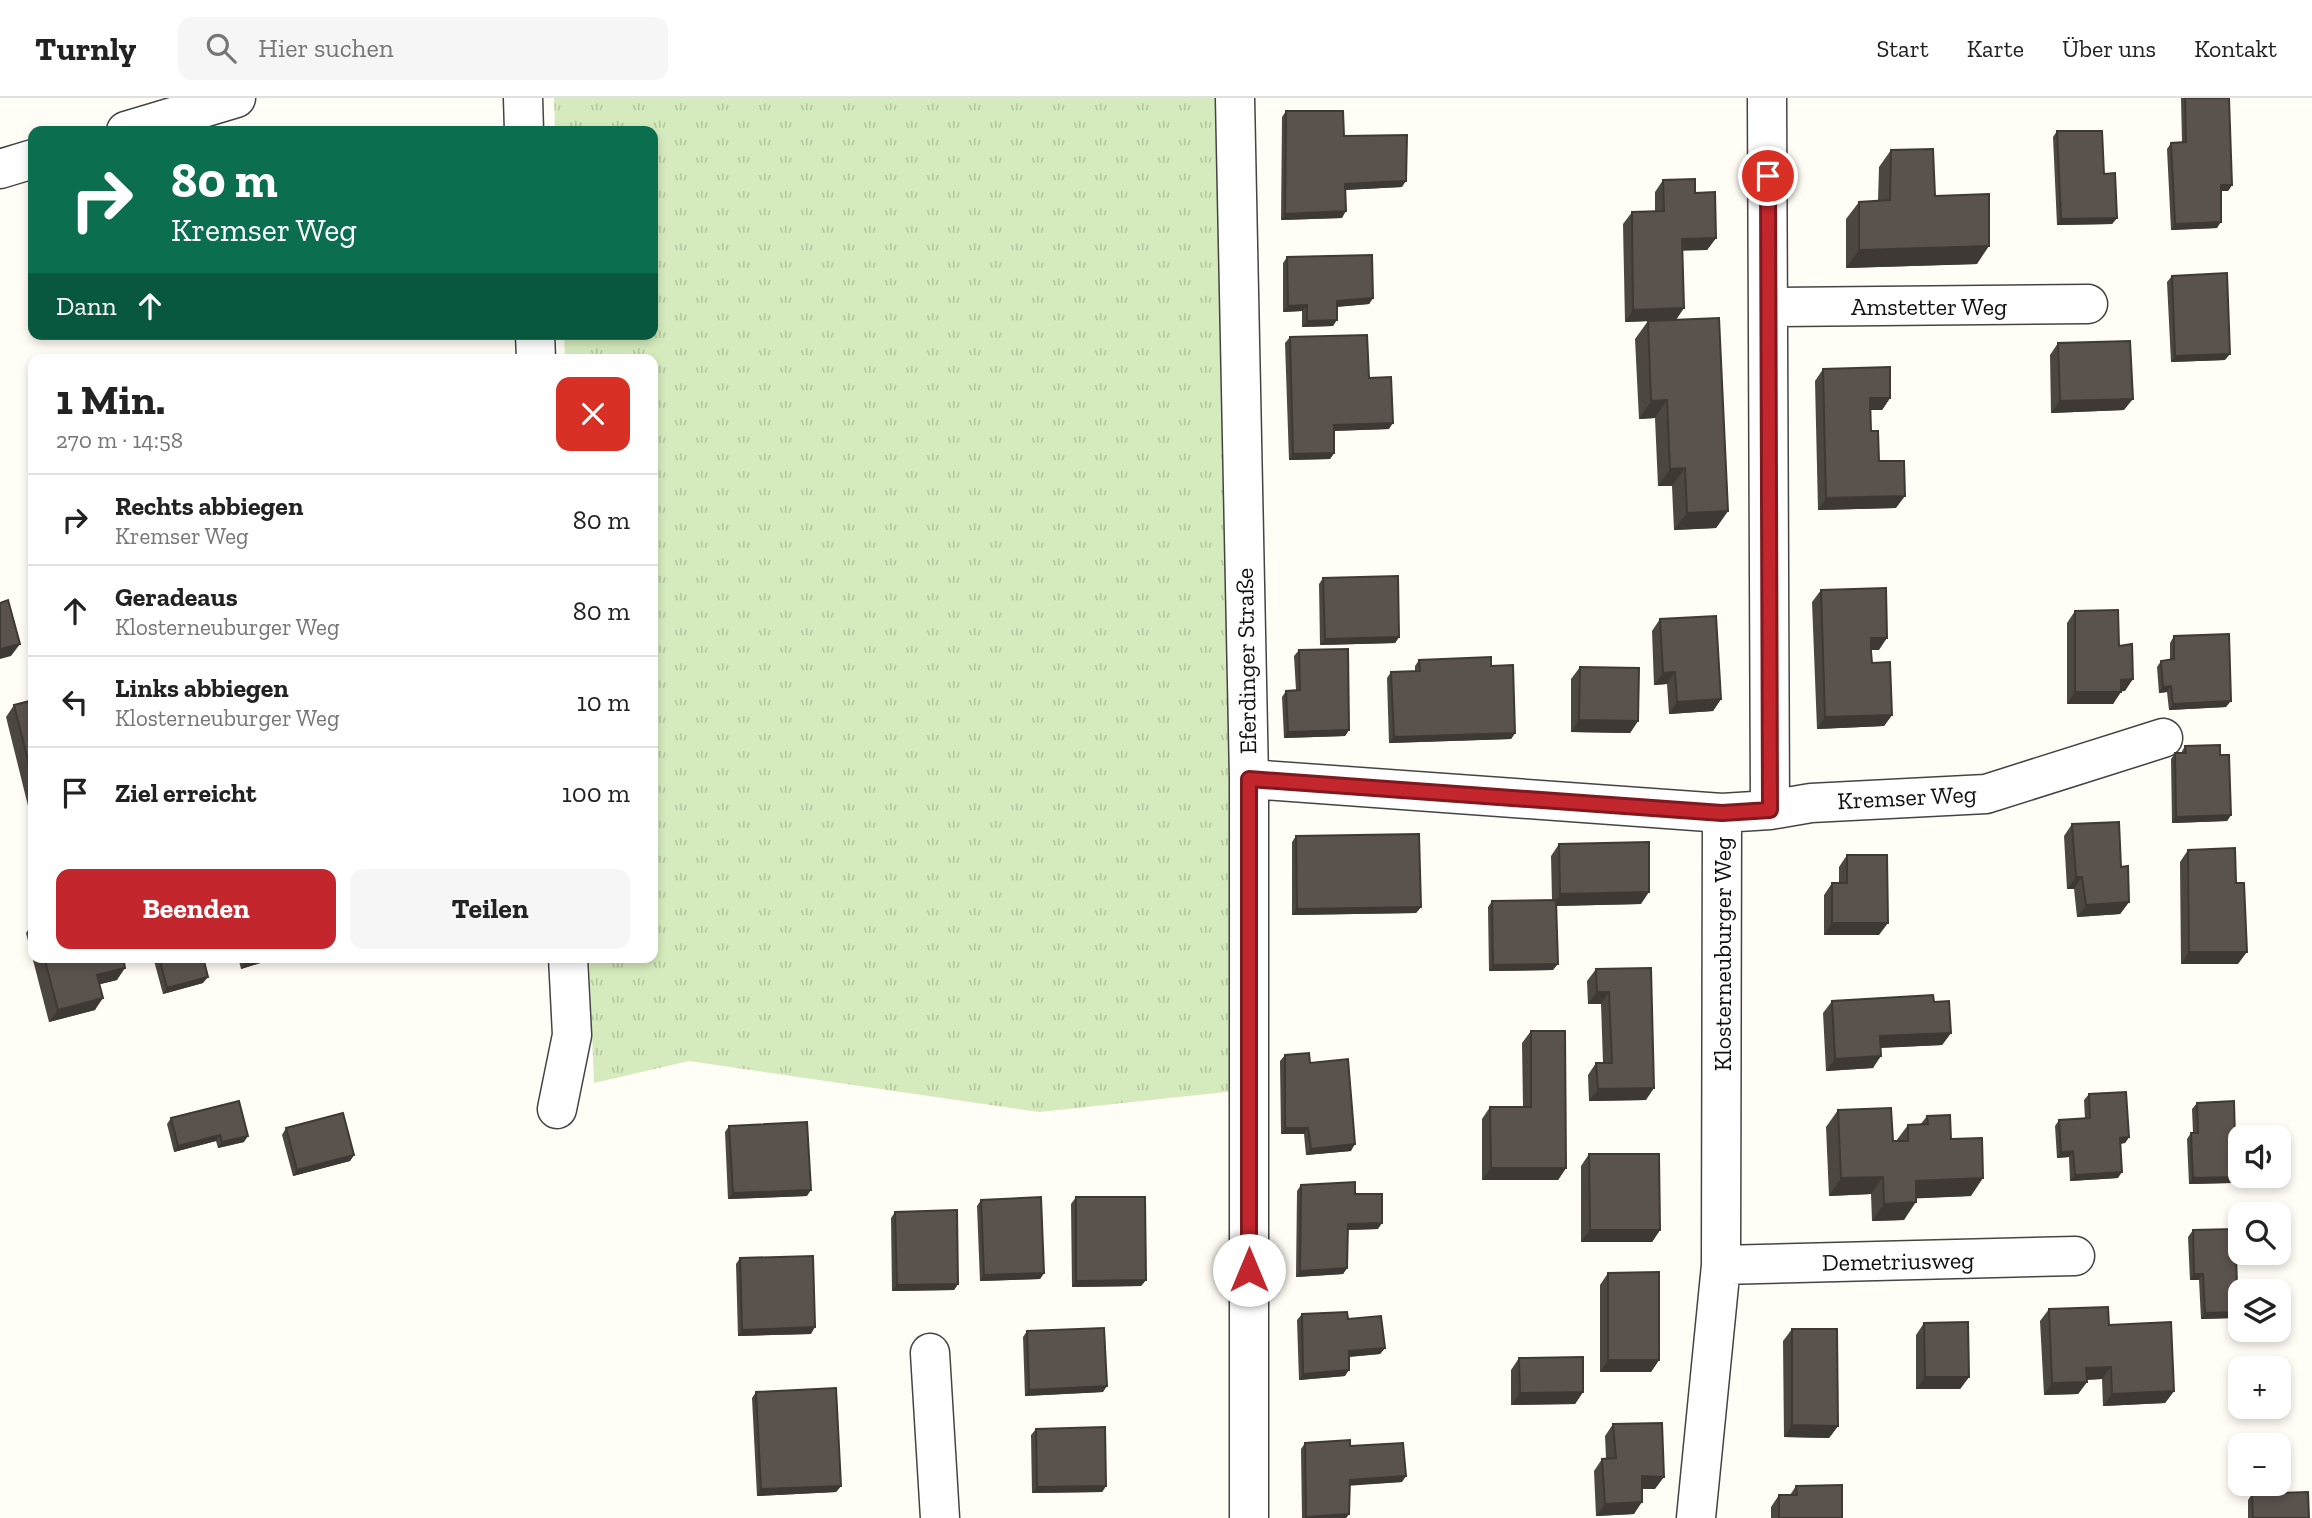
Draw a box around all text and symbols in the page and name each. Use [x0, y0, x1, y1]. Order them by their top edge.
search box [178, 17, 668, 80]
text: Turnly [35, 29, 136, 68]
icon: search [202, 29, 240, 67]
text: Hier suchen [258, 32, 394, 64]
text: Start [1876, 34, 1929, 63]
text: Karte [1967, 34, 2024, 63]
text: Über uns [2062, 34, 2156, 63]
text: Kontakt [2194, 34, 2277, 63]
pin [1738, 146, 1798, 206]
text: 80 m [171, 151, 278, 210]
icon: right [56, 154, 147, 245]
icon: arrive [1749, 157, 1787, 195]
text: Kremser Weg [171, 211, 357, 249]
icon: ahead [131, 287, 169, 325]
text: Dann [56, 290, 117, 322]
street label: Amstetter Weg [1851, 292, 2007, 321]
text: 1 Min. [56, 374, 165, 425]
button: close [556, 377, 630, 451]
text: 270 m · 14:58 [56, 426, 183, 454]
text: Rechts abbiegen [115, 490, 303, 522]
icon: right [56, 501, 94, 539]
text: 80 m [573, 504, 630, 536]
text: Kremser Weg [115, 522, 249, 550]
street label: Eferdinger Straße [1230, 568, 1262, 754]
text: Geradeaus [115, 581, 238, 613]
icon: ahead [56, 592, 94, 630]
text: 80 m [573, 595, 630, 627]
text: Klosterneuburger Weg [115, 613, 340, 641]
text: Links abbiegen [115, 672, 289, 704]
icon: left [56, 683, 94, 721]
text: 10 m [577, 686, 630, 718]
text: Klosterneuburger Weg [115, 704, 340, 732]
icon: arrive [56, 774, 94, 812]
text: Ziel erreicht [115, 777, 256, 809]
text: 100 m [562, 777, 630, 809]
street label: Kremser Weg [1837, 779, 1977, 815]
street label: Klosterneuburger Weg [1708, 837, 1737, 1071]
button: Beenden [56, 869, 336, 949]
button: Teilen [350, 869, 630, 949]
map controls [2228, 1125, 2291, 1496]
button: sound [2228, 1125, 2291, 1188]
button: search [2228, 1202, 2291, 1265]
position arrow [1212, 1233, 1286, 1307]
street label: Demetriusweg [1822, 1245, 1974, 1277]
button: layers [2228, 1279, 2291, 1342]
button: + [2228, 1356, 2291, 1419]
button: − [2228, 1433, 2291, 1496]

